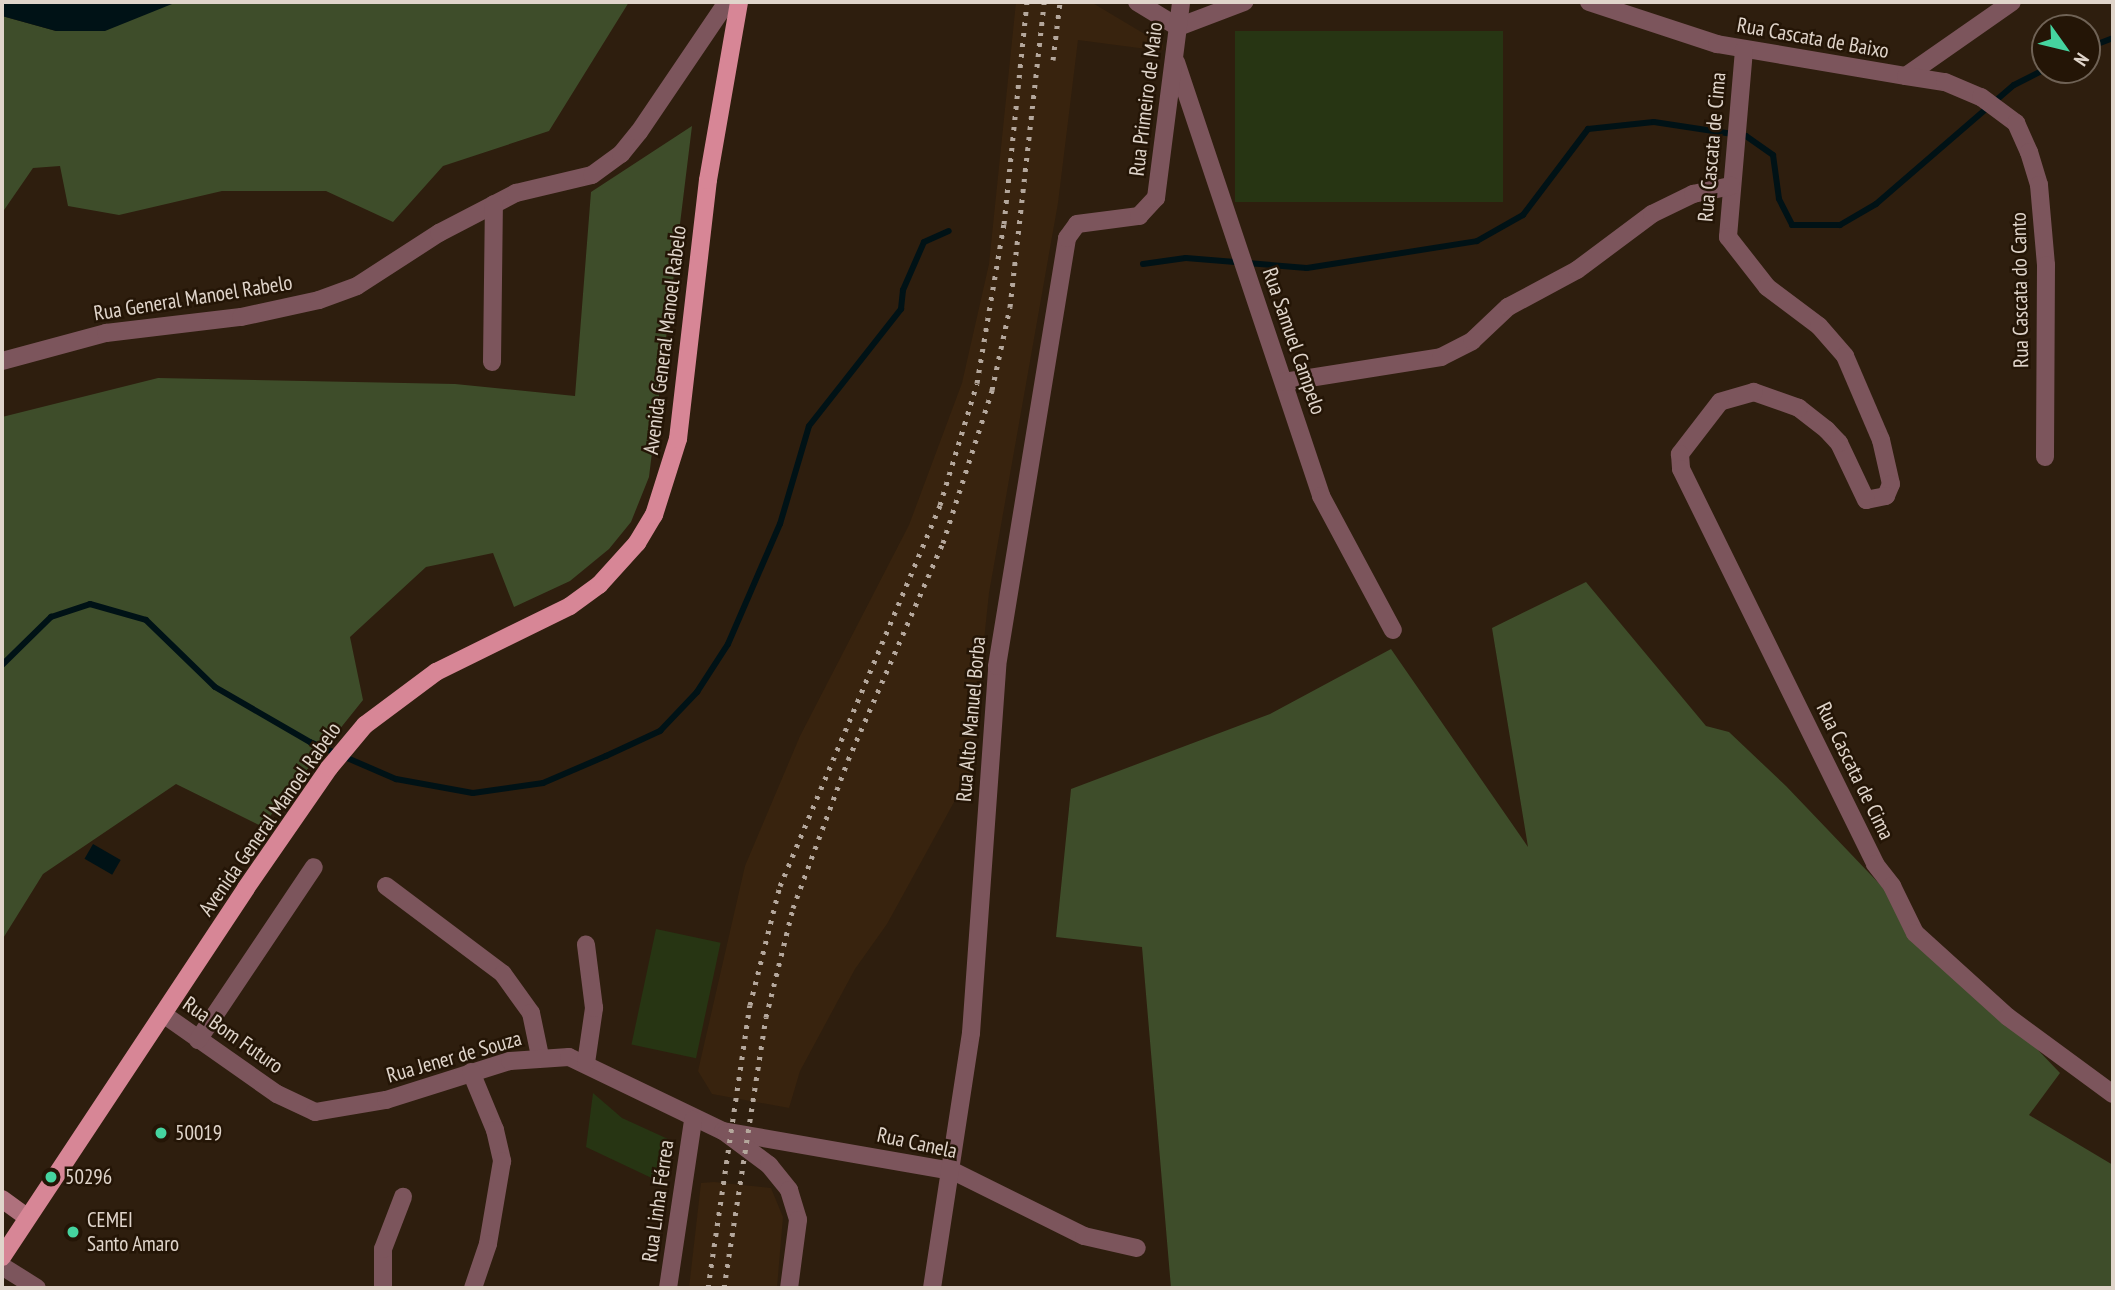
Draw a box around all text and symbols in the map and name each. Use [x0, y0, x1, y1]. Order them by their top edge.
street label: Rua Cascata de Baixo [1735, 12, 1891, 64]
north arrow [2031, 14, 2101, 84]
street label: Rua Primeiro de Maio [1124, 21, 1168, 177]
text: N [2069, 49, 2095, 71]
street label: Rua Cascata de Cima [1693, 71, 1731, 223]
street label: Rua Cascata do Canto [2006, 212, 2034, 368]
street label: Avenida General Manoel Rabelo [638, 224, 692, 456]
street label: Rua Samuel Campelo [1257, 264, 1331, 418]
street label: Rua General Manoel Rabelo [92, 270, 294, 326]
street label: Rua Alto Manuel Borba [951, 635, 991, 803]
street label: Rua Cascata de Cima [1811, 698, 1899, 844]
street label: Avenida General Manoel Rabelo [194, 717, 346, 921]
street label: Rua Bom Futuro [178, 991, 288, 1079]
street label: Rua Jener de Souza [384, 1026, 524, 1088]
place label: 50019 [175, 1120, 222, 1146]
street label: Rua Canela [875, 1122, 959, 1164]
marker: 50019 [153, 1125, 169, 1141]
street label: Rua Linha Férrea [637, 1139, 679, 1263]
place label: 50296 [65, 1164, 112, 1190]
marker: 50296 [43, 1169, 59, 1185]
place label: CEMEI Santo Amaro [87, 1207, 180, 1257]
marker: CEMEI Santo Amaro [65, 1224, 81, 1240]

